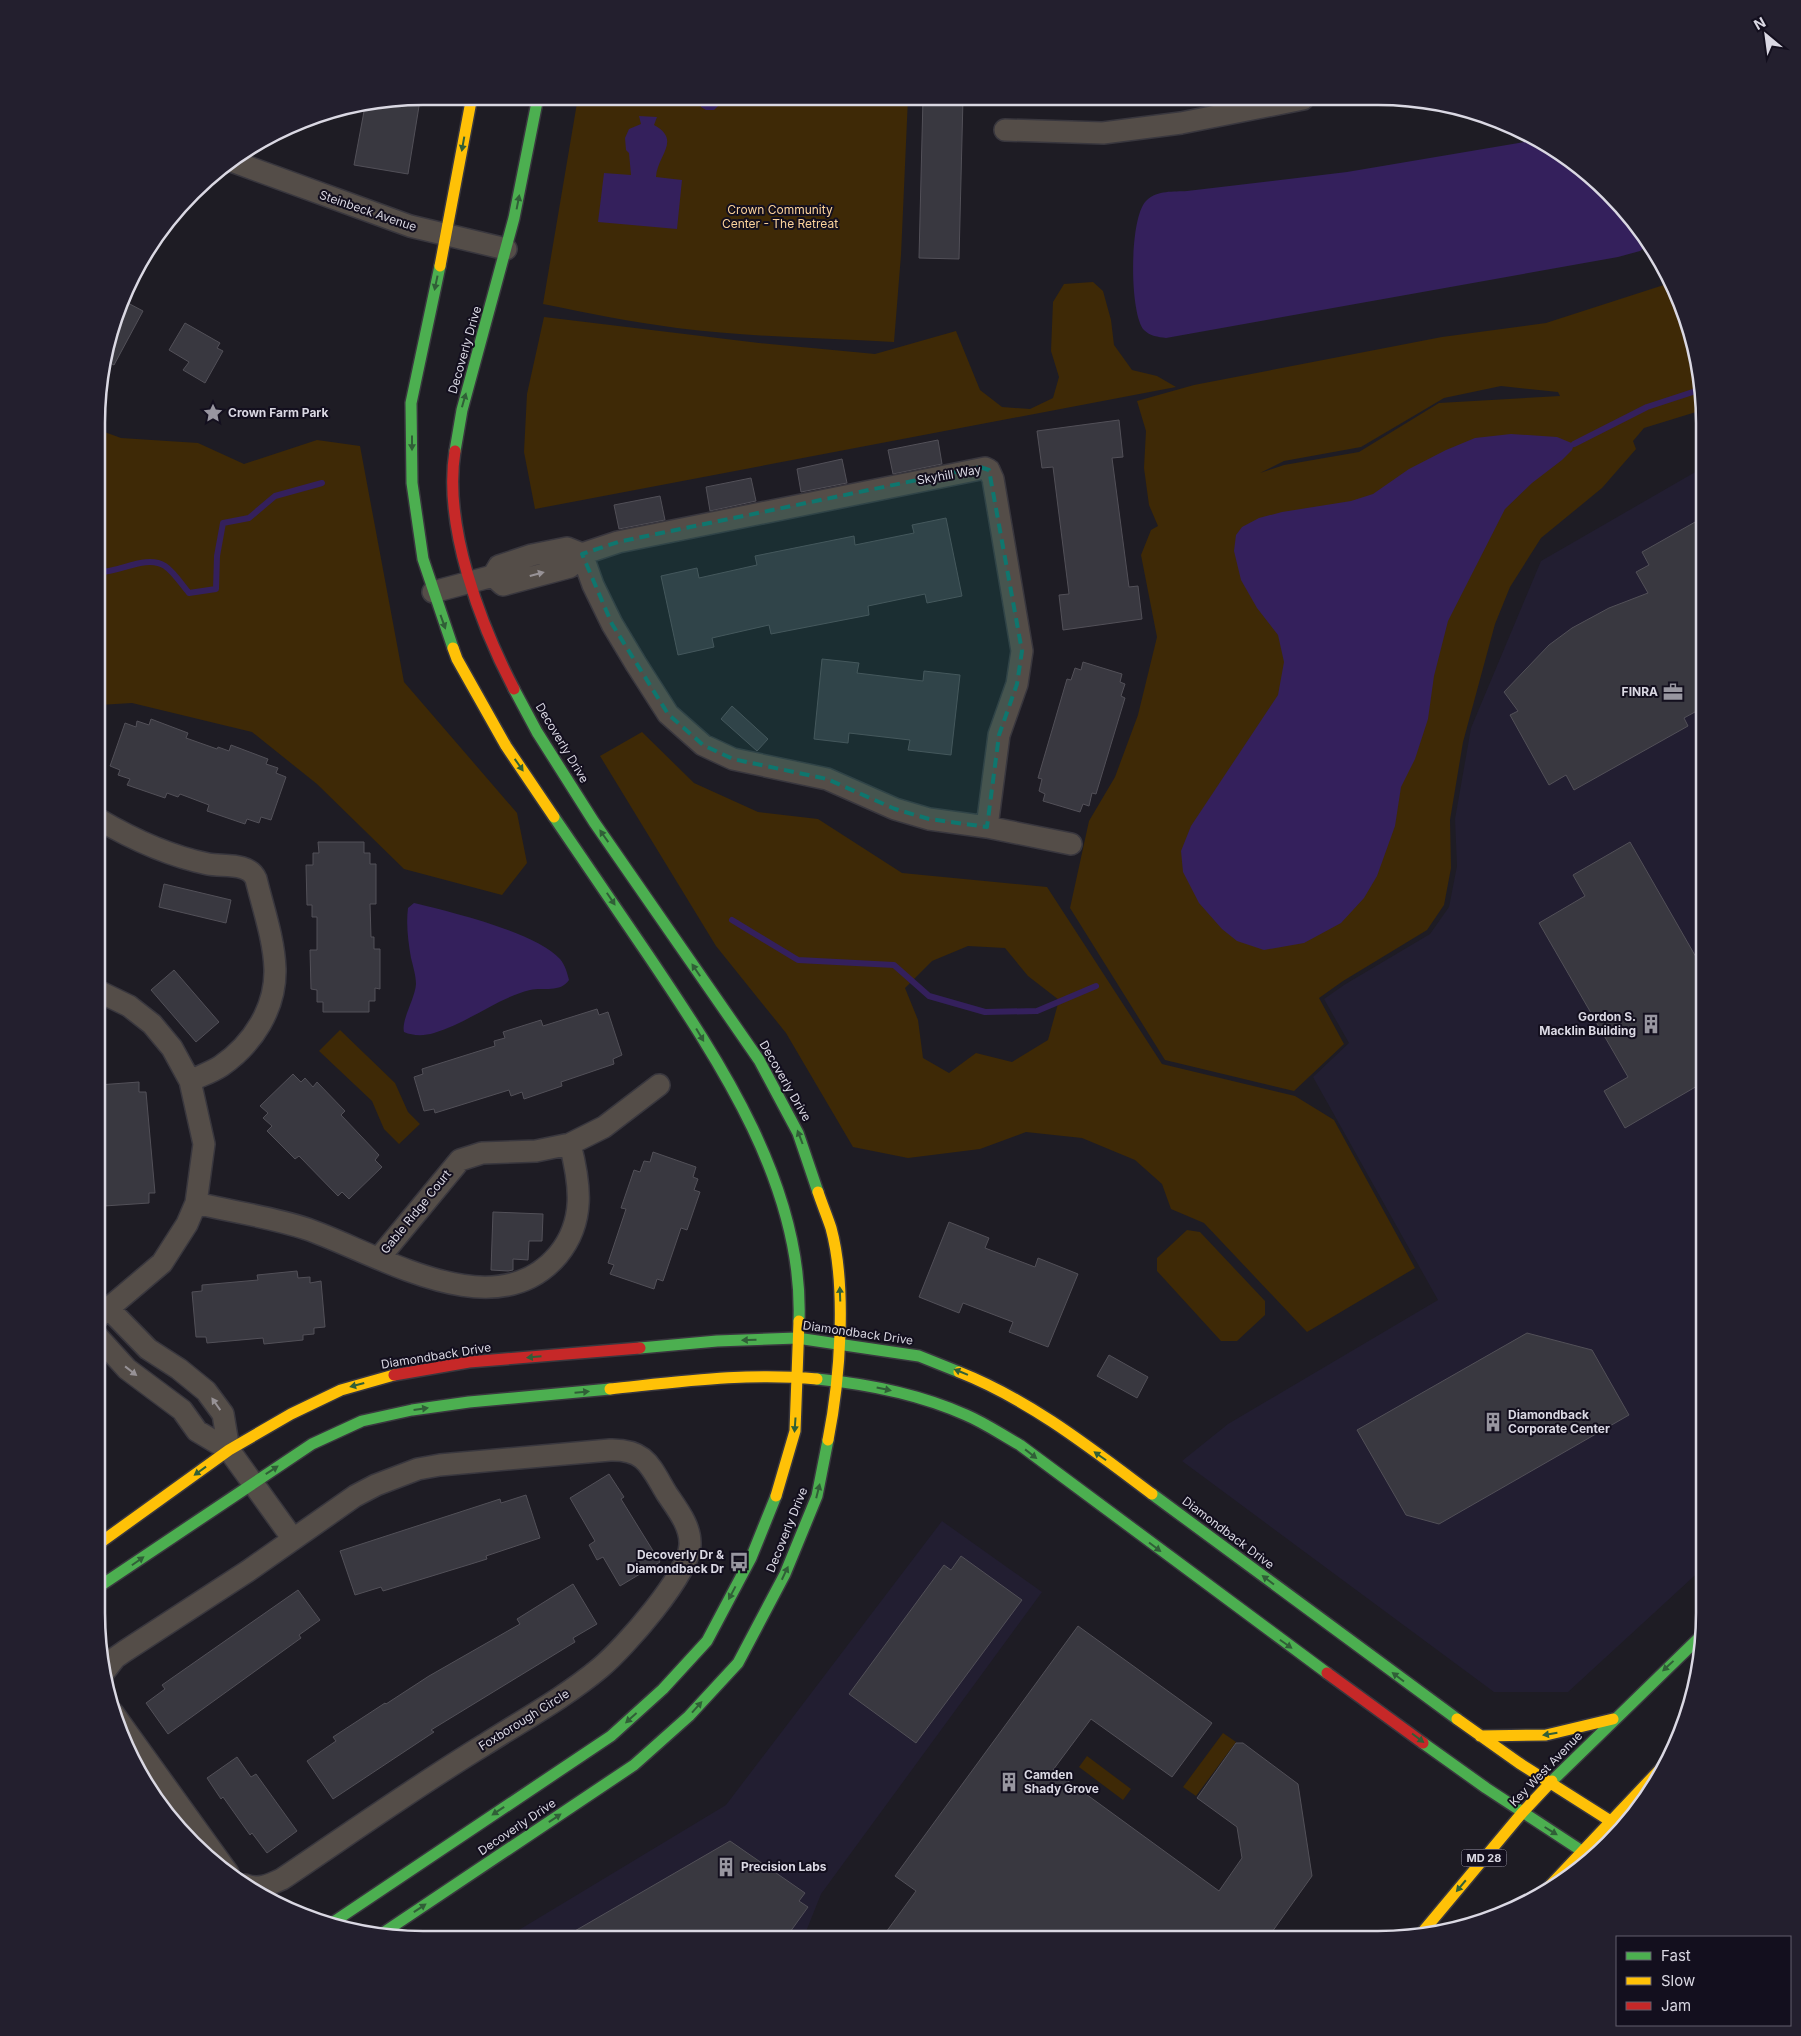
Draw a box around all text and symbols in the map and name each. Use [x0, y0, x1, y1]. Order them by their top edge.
north arrow [1741, 10, 1791, 60]
text: N [1751, 13, 1768, 33]
one-way arrow [458, 137, 466, 153]
street label: Steinbeck Avenue [318, 187, 419, 234]
one-way arrow [514, 194, 522, 210]
park label: Crown Community Center - The Retreat [722, 202, 838, 231]
one-way arrow [432, 276, 440, 291]
street label: Decoverly Drive [445, 304, 484, 395]
one-way arrow [461, 393, 469, 408]
place icon: Crown Farm Park [202, 402, 224, 424]
place label: Crown Farm Park [228, 405, 328, 420]
one-way arrow [408, 436, 416, 452]
street label: Skyhill Way [916, 461, 982, 488]
one-way arrow [529, 570, 544, 578]
one-way arrow [439, 615, 447, 630]
office icon: FINRA [1662, 681, 1684, 703]
place label: FINRA [1622, 684, 1658, 699]
street label: Decoverly Drive [533, 700, 592, 785]
one-way arrow [514, 758, 524, 771]
one-way arrow [599, 829, 609, 843]
one-way arrow [607, 892, 616, 905]
one-way arrow [691, 963, 701, 977]
place label: Gordon S. Macklin Building [1539, 1009, 1636, 1038]
building icon: Gordon S. Macklin Building [1640, 1013, 1662, 1035]
one-way arrow [695, 1029, 704, 1042]
street label: Decoverly Drive [756, 1038, 815, 1124]
one-way arrow [795, 1130, 803, 1145]
street label: Gable Ridge Court [377, 1167, 454, 1257]
one-way arrow [836, 1286, 844, 1302]
street label: Diamondback Drive [802, 1317, 914, 1348]
one-way arrow [741, 1336, 757, 1344]
street label: Diamondback Drive [380, 1339, 492, 1372]
one-way arrow [526, 1353, 542, 1361]
one-way arrow [124, 1365, 137, 1376]
one-way arrow [954, 1368, 968, 1376]
one-way arrow [350, 1382, 365, 1390]
one-way arrow [876, 1385, 891, 1393]
one-way arrow [575, 1387, 591, 1395]
one-way arrow [211, 1397, 221, 1411]
one-way arrow [413, 1405, 429, 1413]
place label: Diamondback Corporate Center [1508, 1407, 1610, 1436]
building icon: Diamondback Corporate Center [1482, 1411, 1504, 1433]
one-way arrow [790, 1418, 798, 1434]
one-way arrow [1024, 1448, 1037, 1459]
one-way arrow [1093, 1451, 1106, 1461]
one-way arrow [265, 1465, 279, 1474]
one-way arrow [193, 1466, 207, 1476]
one-way arrow [814, 1483, 822, 1498]
street label: Decoverly Drive [763, 1485, 810, 1575]
street label: Diamondback Drive [1179, 1493, 1277, 1572]
one-way arrow [1148, 1541, 1161, 1552]
place label: Decoverly Dr & Diamondback Dr [627, 1547, 724, 1576]
bus stop icon: Decoverly Dr & Diamondback Dr [728, 1551, 750, 1573]
one-way arrow [131, 1556, 145, 1566]
one-way arrow [781, 1565, 789, 1580]
one-way arrow [1262, 1574, 1275, 1585]
one-way arrow [728, 1586, 736, 1600]
one-way arrow [1279, 1639, 1293, 1649]
one-way arrow [1662, 1660, 1675, 1671]
one-way arrow [1392, 1671, 1405, 1682]
street label: Foxborough Circle [476, 1686, 572, 1753]
one-way arrow [691, 1702, 703, 1714]
one-way arrow [625, 1712, 637, 1724]
street label: Key West Avenue [1506, 1728, 1585, 1809]
one-way arrow [1542, 1730, 1558, 1738]
one-way arrow [1411, 1733, 1425, 1743]
place label: Camden Shady Grove [1024, 1767, 1099, 1796]
building icon: Camden Shady Grove [998, 1771, 1020, 1793]
street label: Decoverly Drive [475, 1795, 558, 1858]
one-way arrow [491, 1806, 505, 1816]
one-way arrow [548, 1813, 562, 1823]
one-way arrow [1545, 1827, 1558, 1836]
road number: MD 28 [1462, 1850, 1506, 1866]
building icon: Precision Labs [715, 1856, 737, 1878]
place label: Precision Labs [741, 1859, 827, 1874]
one-way arrow [1456, 1880, 1467, 1892]
one-way arrow [413, 1903, 427, 1913]
legend [1616, 1936, 1791, 2026]
text: Fast [1661, 1946, 1691, 1965]
text: Slow [1661, 1971, 1695, 1990]
text: Jam [1661, 1996, 1691, 2015]

